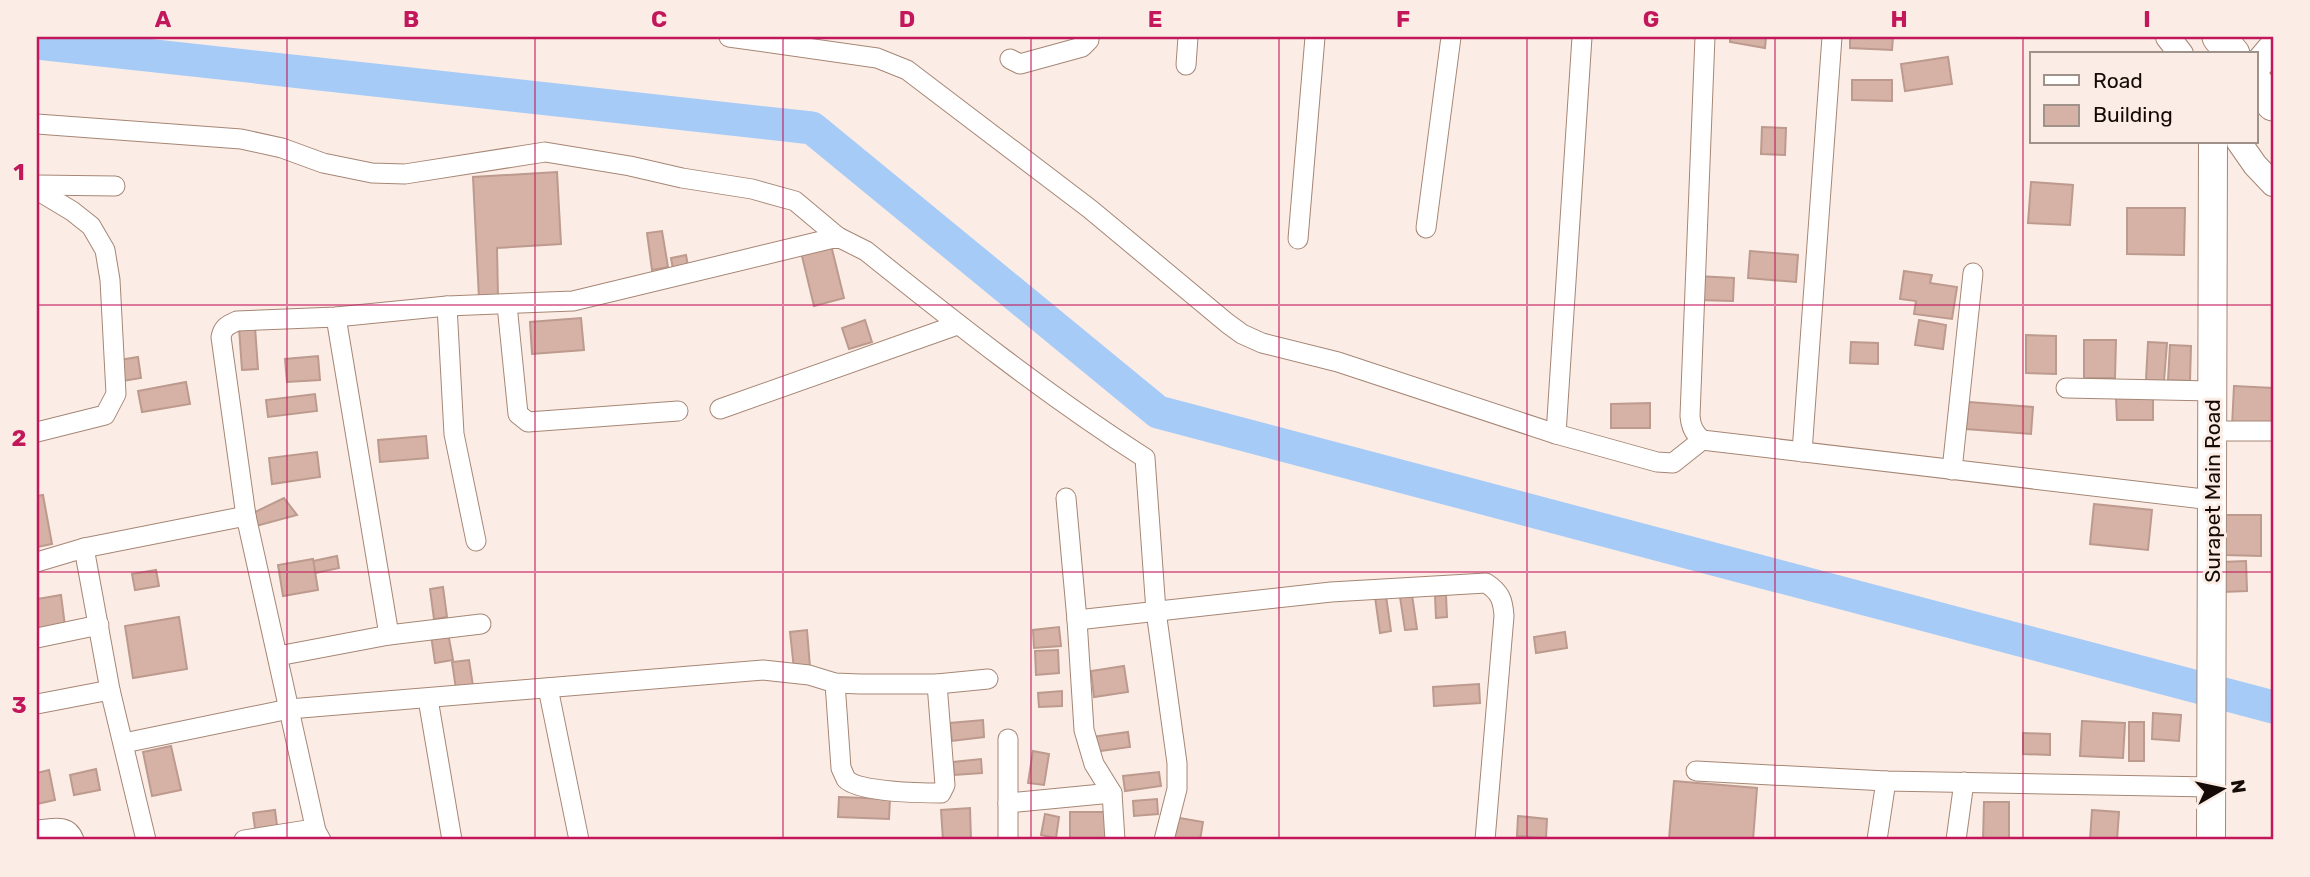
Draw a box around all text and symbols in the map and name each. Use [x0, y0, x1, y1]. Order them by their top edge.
text: A [155, 5, 172, 33]
text: B [403, 5, 419, 33]
text: C [651, 5, 667, 33]
text: D [899, 5, 915, 33]
text: E [1148, 5, 1162, 33]
text: F [1396, 5, 1410, 33]
text: G [1643, 5, 1659, 33]
text: H [1890, 5, 1908, 33]
text: I [2143, 5, 2151, 33]
legend [2030, 52, 2258, 144]
text: Road [2093, 68, 2143, 93]
text: Building [2093, 102, 2173, 127]
text: 1 [13, 158, 25, 186]
street label: Surapet Main Road [2200, 399, 2225, 583]
text: 2 [12, 424, 26, 452]
text: 3 [11, 691, 27, 719]
north arrow [2188, 754, 2258, 824]
text: N [2226, 778, 2251, 795]

